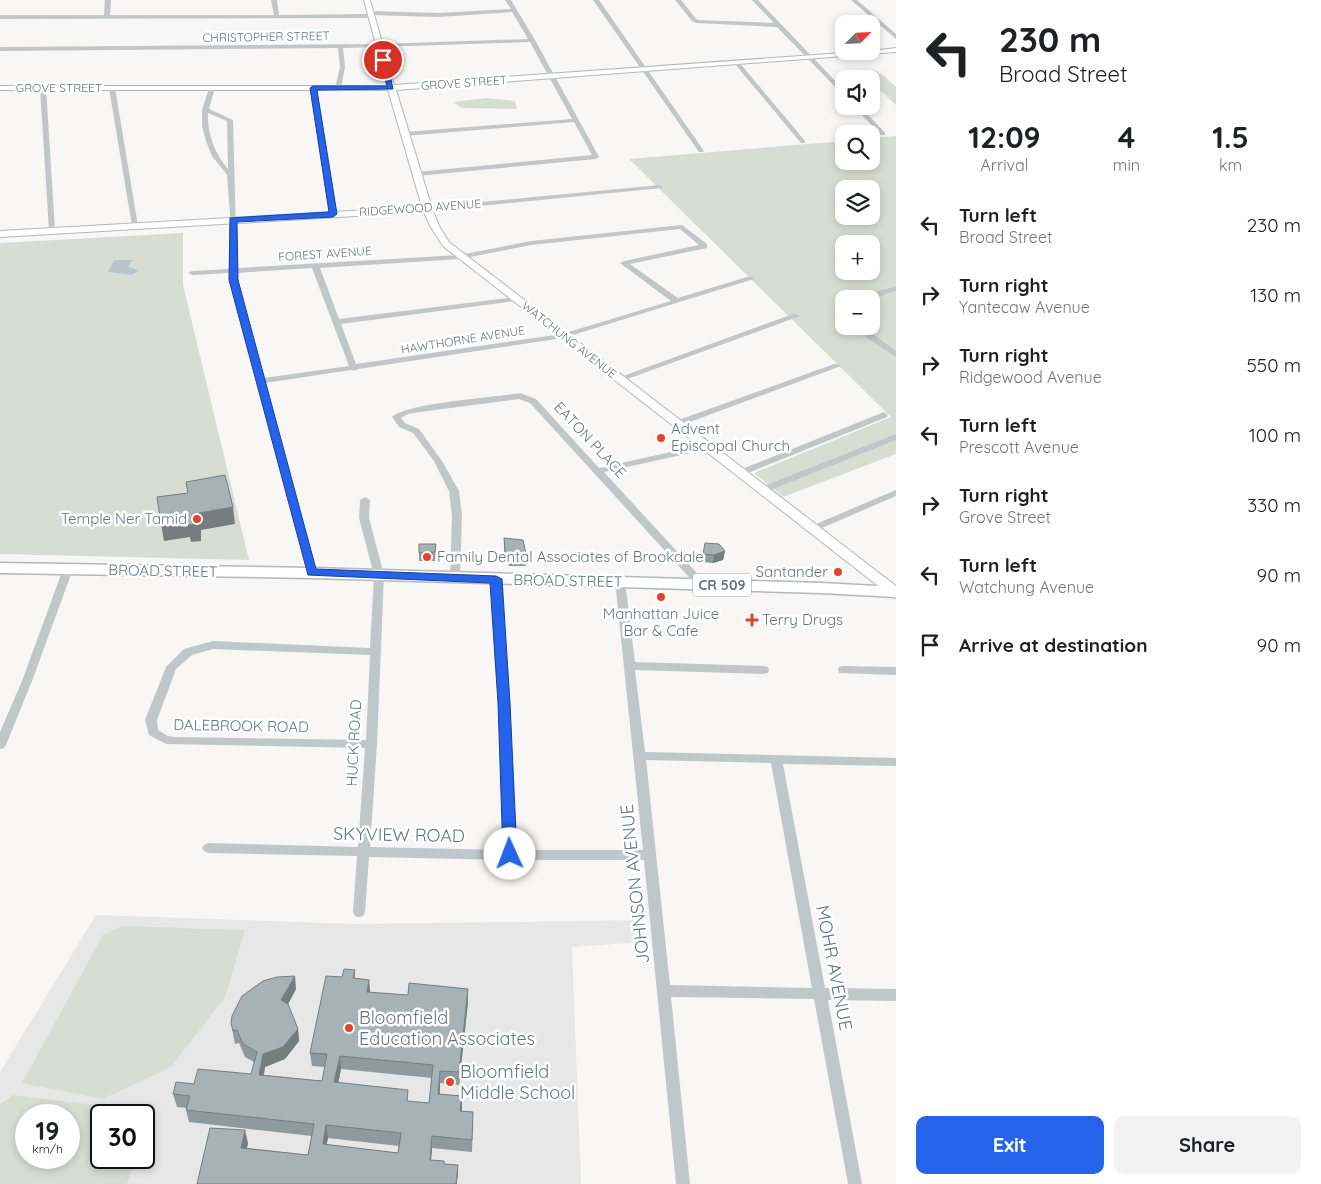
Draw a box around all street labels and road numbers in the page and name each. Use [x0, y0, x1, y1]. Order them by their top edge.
street label: CHRISTOPHER STREET [202, 28, 330, 45]
street label: GROVE STREET [420, 72, 508, 93]
street label: GROVE STREET [16, 80, 102, 95]
street label: RIDGEWOOD AVENUE [358, 196, 482, 219]
street label: FOREST AVENUE [278, 243, 372, 264]
street label: WATCHUNG AVENUE [519, 298, 620, 381]
street label: HAWTHORNE AVENUE [400, 322, 526, 357]
street label: EATON PLACE [550, 397, 631, 482]
street label: BROAD STREET [108, 560, 218, 581]
street label: BROAD STREET [513, 570, 623, 591]
road number: CR 509 [693, 574, 751, 596]
street label: HUCK ROAD [342, 699, 365, 787]
street label: DALEBROOK ROAD [173, 715, 309, 736]
street label: JOHNSON AVENUE [615, 803, 654, 965]
street label: SKYVIEW ROAD [333, 822, 465, 847]
street label: MOHR AVENUE [811, 903, 858, 1032]

